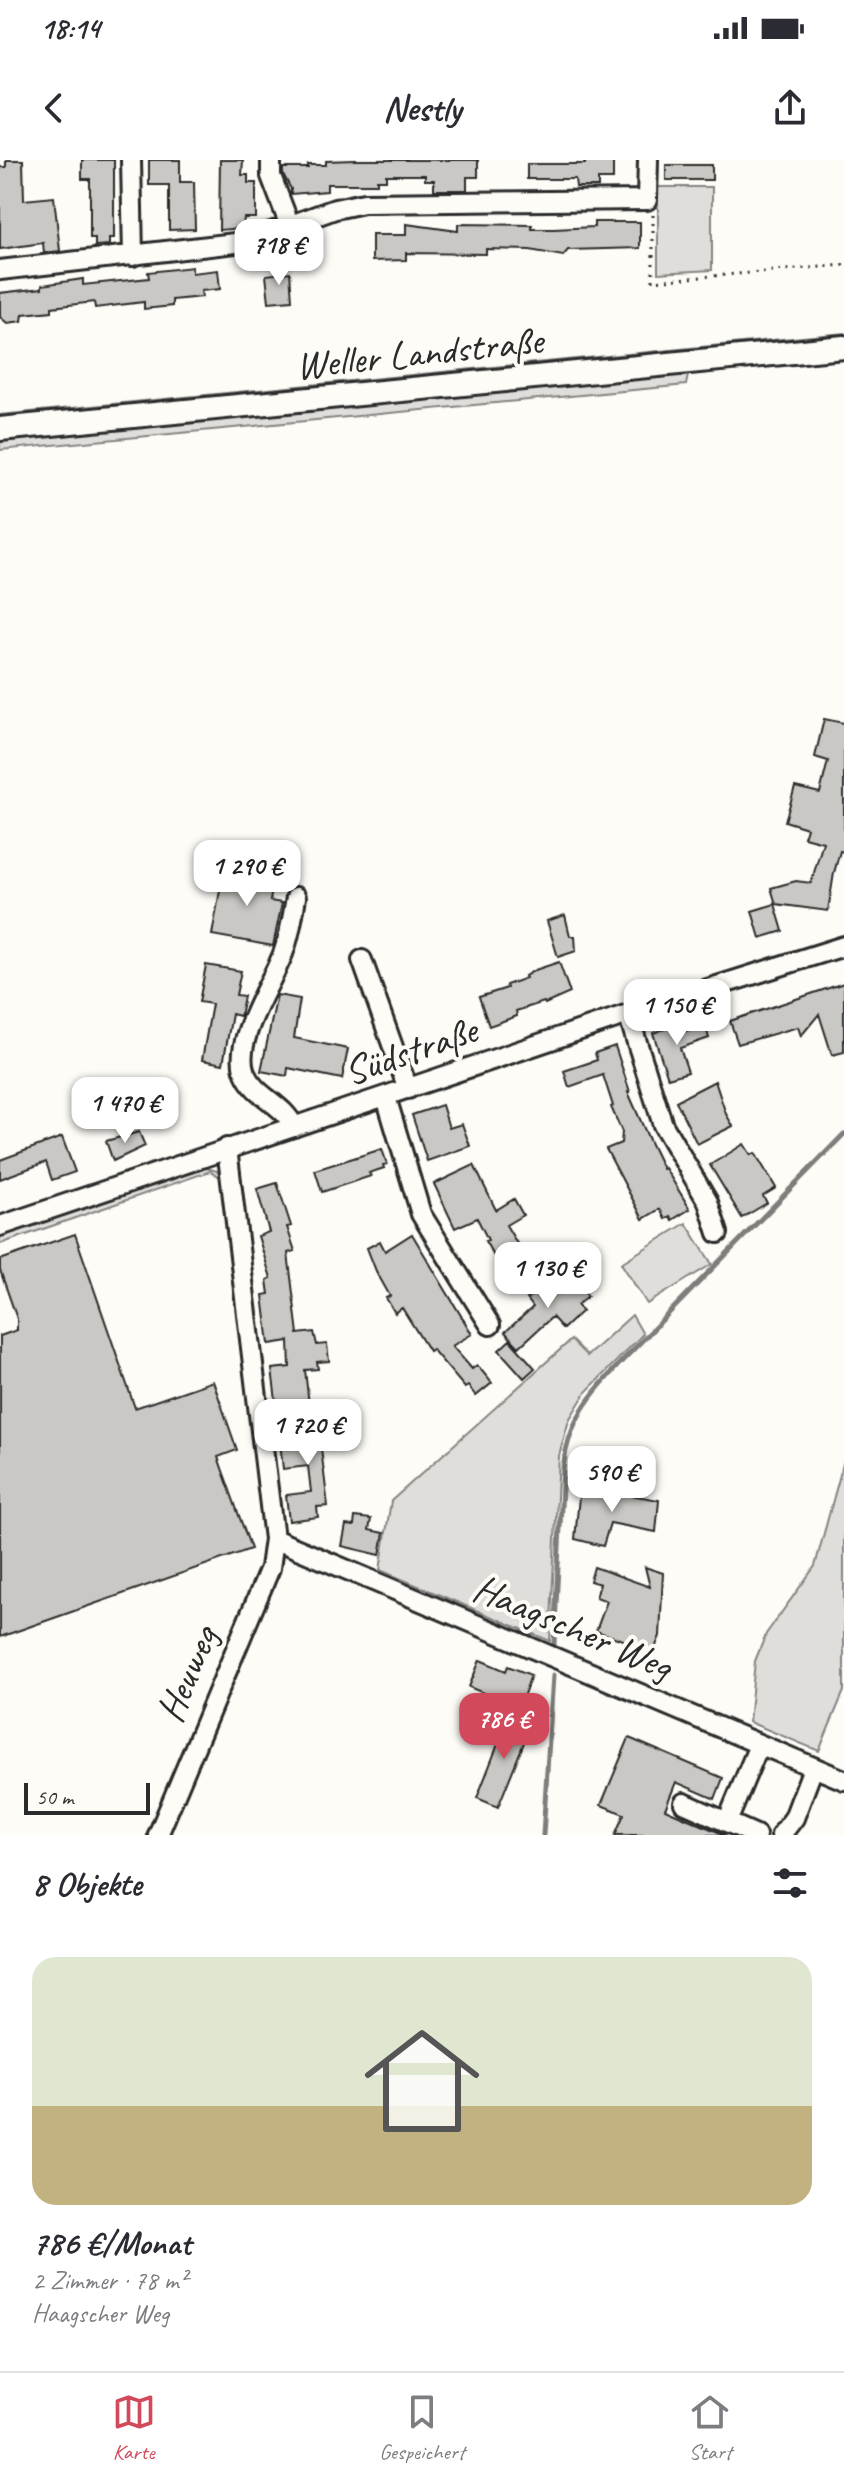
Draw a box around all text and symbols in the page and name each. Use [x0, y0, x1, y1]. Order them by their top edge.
text: 18:14 [40, 9, 100, 47]
text: Nestly [383, 85, 461, 131]
icon: back [32, 86, 76, 130]
icon: share [768, 86, 812, 130]
pin: 718 € [223, 219, 335, 287]
text: 718 € [253, 228, 306, 261]
street label: Weller Landstraße [293, 315, 548, 391]
pin: 1 290 € [173, 840, 321, 908]
text: 1 290 € [212, 849, 282, 882]
pin: 1 150 € [603, 979, 751, 1047]
text: 1 150 € [642, 988, 712, 1021]
street label: Südstraße [337, 1004, 486, 1097]
pin: 1 470 € [51, 1077, 199, 1145]
text: 1 470 € [90, 1086, 160, 1119]
pin: 1 130 € [474, 1242, 622, 1310]
text: 1 130 € [512, 1251, 584, 1284]
pin: 1 720 € [234, 1399, 382, 1467]
text: 1 720 € [273, 1408, 343, 1441]
pin: 590 € [556, 1446, 668, 1514]
text: 590 € [586, 1455, 638, 1488]
street label: Haagscher Weg [466, 1563, 682, 1692]
street label: Heuweg [145, 1617, 230, 1729]
pin: 786 € [448, 1693, 560, 1761]
text: 786 € [477, 1702, 531, 1735]
scale bar [24, 1779, 150, 1815]
text: 50 m [36, 1783, 73, 1811]
icon: filters [768, 1861, 812, 1905]
text: 8 Objekte [32, 1862, 142, 1905]
icon: home [350, 2009, 494, 2153]
text: 786 €/Monat [32, 2221, 191, 2264]
text: 2 Zimmer · 78 m² [32, 2264, 187, 2297]
text: Haagscher Weg [32, 2297, 169, 2330]
tab: Karte [112, 2390, 156, 2466]
tab: Gespeichert [379, 2390, 465, 2466]
tab: Start [688, 2390, 732, 2466]

